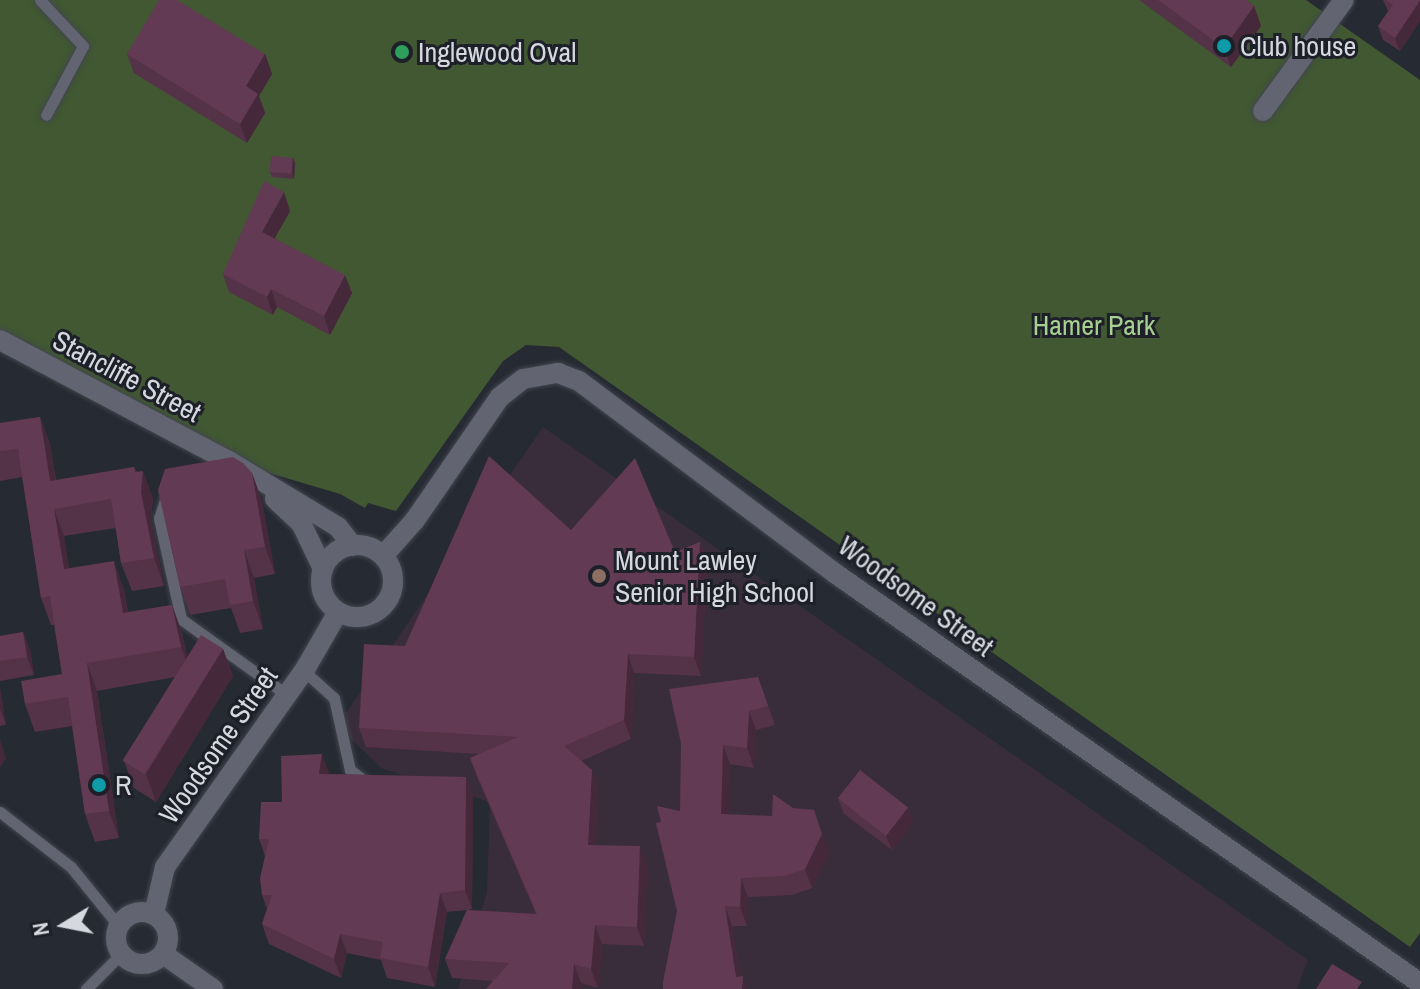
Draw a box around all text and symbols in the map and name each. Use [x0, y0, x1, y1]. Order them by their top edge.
place label: Club house [1240, 29, 1356, 63]
place label: Inglewood Oval [418, 35, 576, 69]
marker: Club house [1215, 37, 1233, 55]
marker: Inglewood Oval [393, 43, 411, 61]
park label: Hamer Park [1033, 308, 1155, 342]
street label: Stancliffe Street [47, 323, 207, 429]
street label: Woodsome Street [832, 529, 1000, 663]
place label: Mount Lawley Senior High School [615, 543, 814, 609]
marker: Mount Lawley Senior High School [590, 567, 608, 585]
street label: Woodsome Street [152, 660, 284, 830]
place label: R [115, 768, 132, 802]
marker: R [90, 776, 108, 794]
north arrow [24, 885, 104, 965]
text: N [24, 920, 56, 938]

